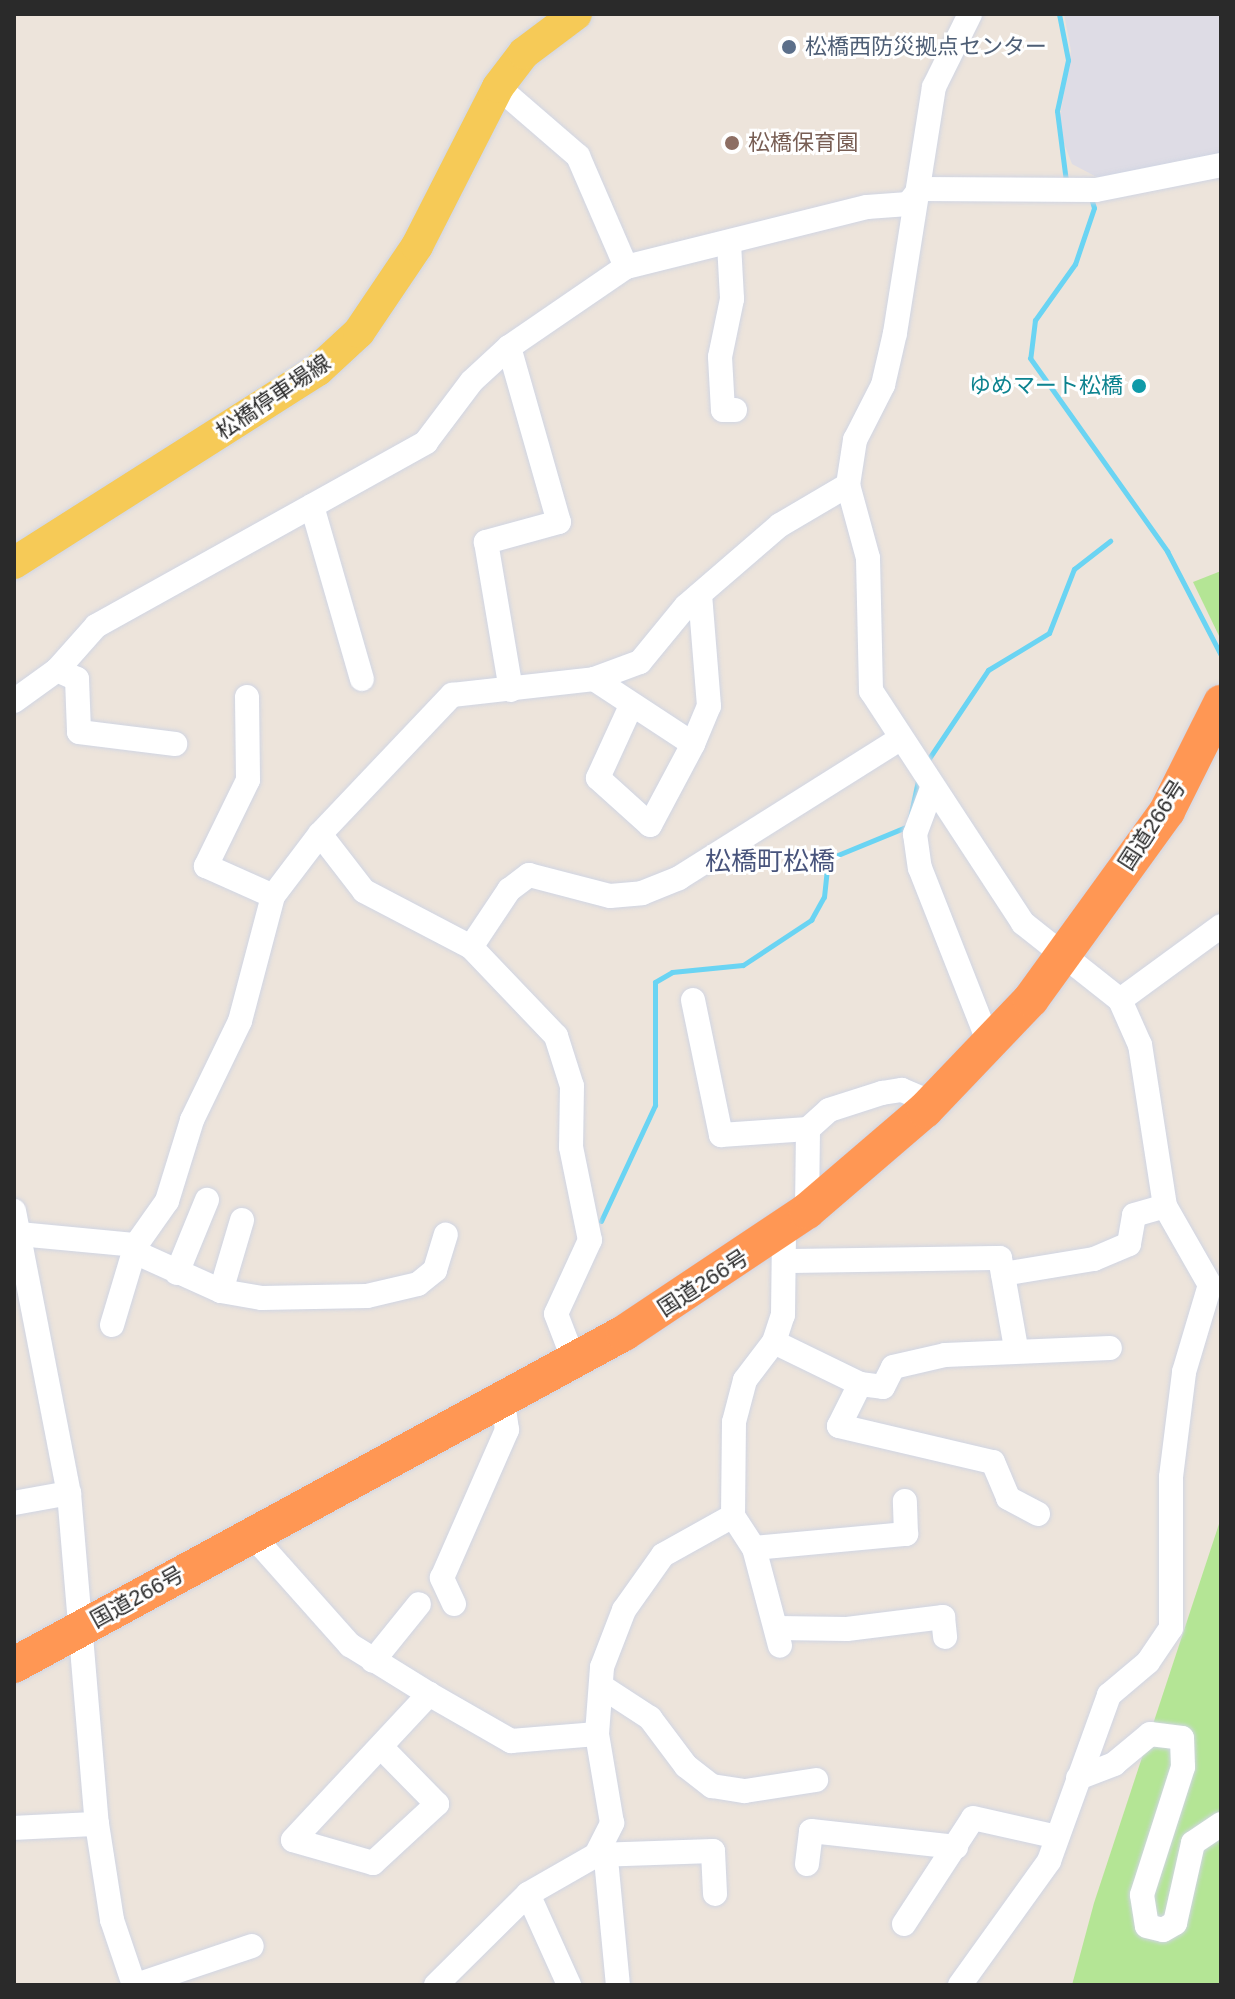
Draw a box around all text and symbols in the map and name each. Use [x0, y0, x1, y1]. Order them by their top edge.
place label: 松橋西防災拠点センター [805, 34, 1047, 60]
marker: 松橋西防災拠点センター [780, 38, 798, 56]
place label: 松橋保育園 [748, 130, 858, 156]
marker: 松橋保育園 [723, 134, 741, 152]
street label: 松橋停車場線 [211, 349, 335, 445]
place label: ゆめマート松橋 [969, 373, 1123, 399]
marker: ゆめマート松橋 [1130, 377, 1148, 395]
street label: 国道266号 [1113, 775, 1191, 875]
district label: 松橋町松橋 [705, 846, 835, 878]
street label: 国道266号 [653, 1244, 753, 1322]
street label: 国道266号 [86, 1561, 188, 1633]

